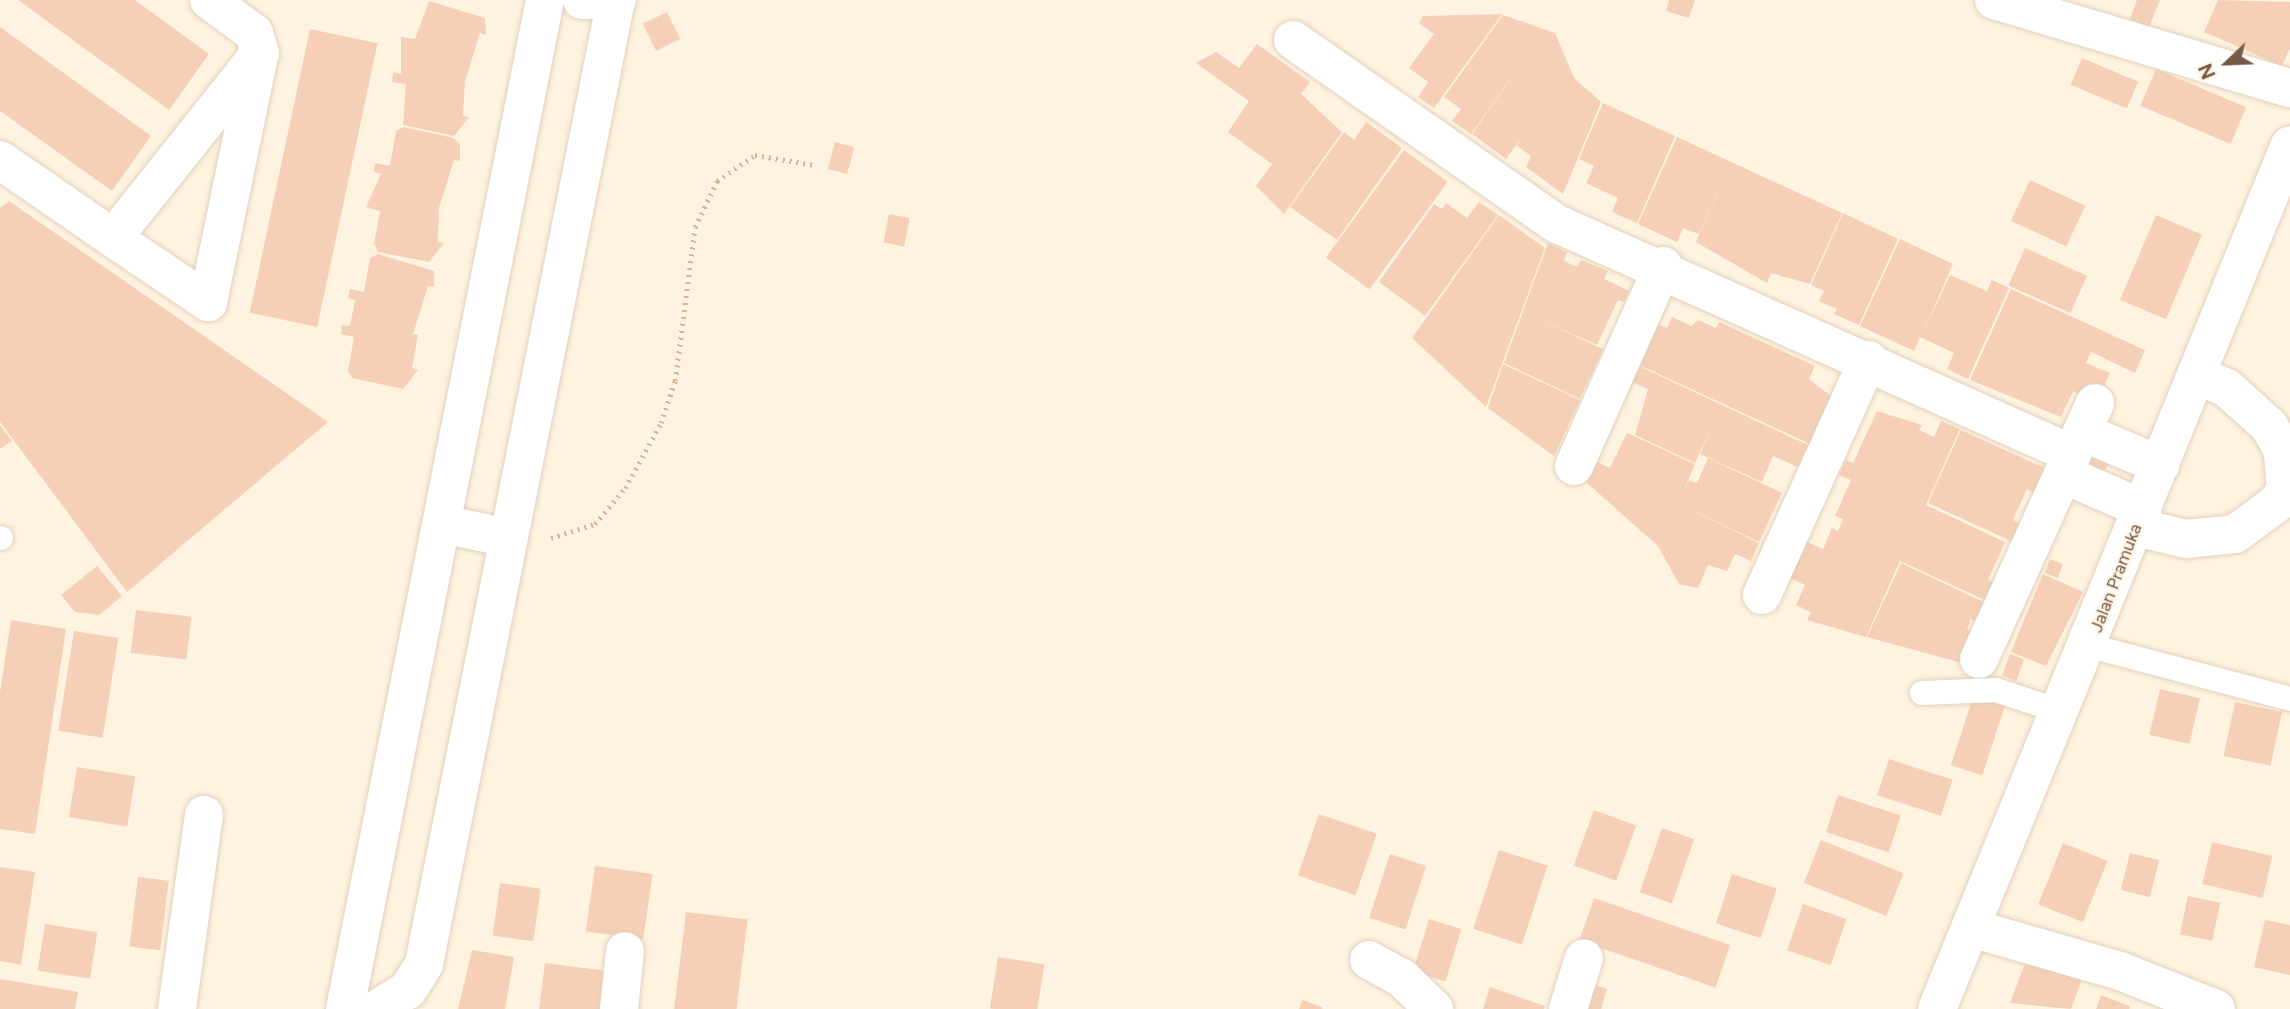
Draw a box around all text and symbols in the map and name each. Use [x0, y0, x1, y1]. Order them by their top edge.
north arrow [2192, 28, 2262, 98]
text: N [2194, 60, 2221, 83]
street label: Jalan Pramuka [2085, 521, 2147, 635]

